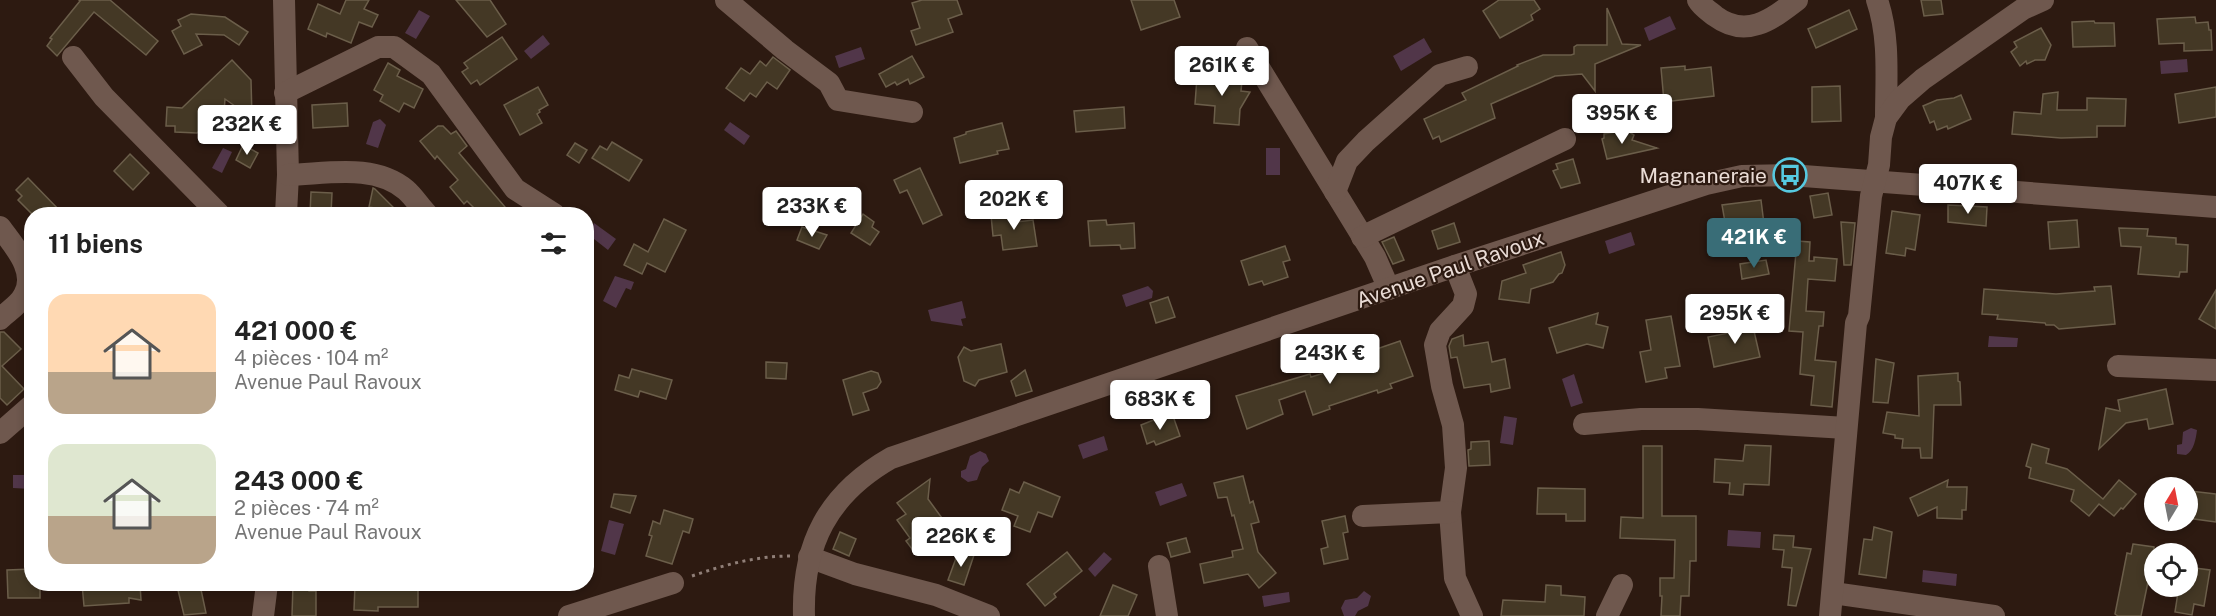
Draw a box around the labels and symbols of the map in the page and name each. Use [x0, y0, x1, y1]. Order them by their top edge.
pin: 261K € [1173, 46, 1271, 97]
pin: 395K € [1573, 94, 1671, 145]
pin: 232K € [198, 105, 296, 156]
bus stop icon: Magnaneraie [1772, 157, 1808, 193]
place label: Magnaneraie [1640, 163, 1767, 188]
pin: 407K € [1919, 164, 2017, 215]
pin: 202K € [965, 180, 1063, 231]
pin: 233K € [763, 187, 861, 238]
pin: 421K € [1705, 218, 1803, 269]
street label: Avenue Paul Ravoux [1353, 225, 1547, 313]
pin: 295K € [1686, 294, 1784, 345]
pin: 243K € [1281, 334, 1379, 385]
pin: 683K € [1111, 380, 1209, 431]
north arrow [2144, 477, 2198, 531]
pin: 226K € [912, 517, 1010, 568]

